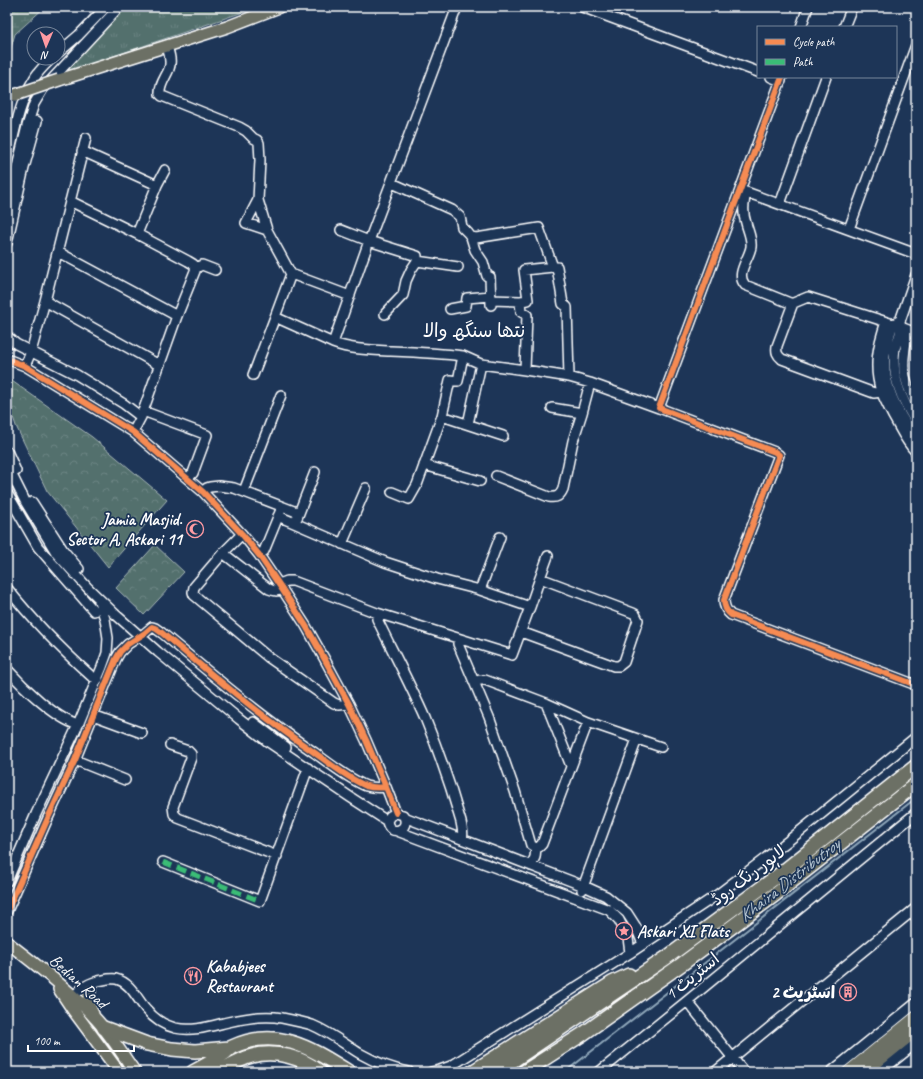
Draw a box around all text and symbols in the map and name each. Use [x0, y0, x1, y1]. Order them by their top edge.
north arrow [26, 26, 66, 66]
legend [757, 26, 897, 78]
text: Cycle path [793, 34, 835, 50]
text: N [40, 49, 49, 63]
text: Path [793, 54, 813, 70]
district label: نتھا سنگھ والا [423, 319, 525, 343]
place label: Jamia Masjid. Sector A, Askari 11 [67, 509, 184, 550]
mosque icon: Jamia Masjid. Sector A, Askari 11 [185, 519, 205, 539]
water label: Khaira Distributroy [734, 832, 846, 926]
street label: لاہور رنگ روڈ [707, 841, 791, 912]
place icon: Askari XI Flats [614, 921, 634, 941]
place label: Askari XI Flats [637, 921, 731, 942]
street label: اسٹریٹ 1 [661, 948, 724, 1005]
street label: Bedian Road [45, 950, 114, 1015]
place label: Kababjees Restaurant [206, 956, 275, 997]
restaurant icon: Kababjees Restaurant [183, 966, 203, 986]
place label: اسٹریٹ 2 [771, 982, 835, 1003]
building icon: اسٹریٹ 2 [838, 982, 858, 1002]
scale bar [28, 1027, 134, 1053]
text: 100 m [34, 1033, 61, 1049]

